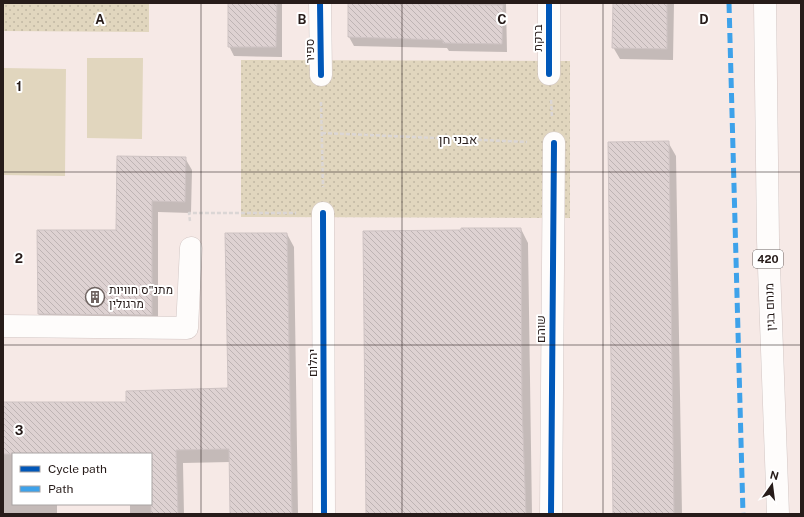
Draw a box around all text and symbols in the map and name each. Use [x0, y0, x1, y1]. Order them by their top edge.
text: A [95, 12, 105, 27]
text: B [298, 12, 307, 27]
text: C [497, 12, 507, 27]
text: D [699, 12, 709, 27]
street label: ברקת [531, 24, 545, 52]
street label: ספיר [303, 39, 317, 63]
text: 1 [16, 79, 22, 94]
district label: אבני חן [439, 132, 477, 147]
road number: 420 [753, 250, 783, 268]
text: 2 [15, 251, 23, 266]
place label: מתנ"ס חוויות מרגולין [109, 283, 173, 311]
street label: מנחם בגין [762, 283, 778, 331]
building icon: מתנ"ס חוויות מרגולין [84, 286, 106, 308]
street label: שוהם [534, 315, 548, 343]
street label: יהלום [306, 349, 320, 377]
text: 3 [15, 423, 24, 438]
legend [12, 453, 152, 505]
text: Cycle path [48, 462, 107, 476]
north arrow [752, 465, 792, 505]
text: N [769, 468, 780, 482]
text: Path [48, 482, 74, 496]

